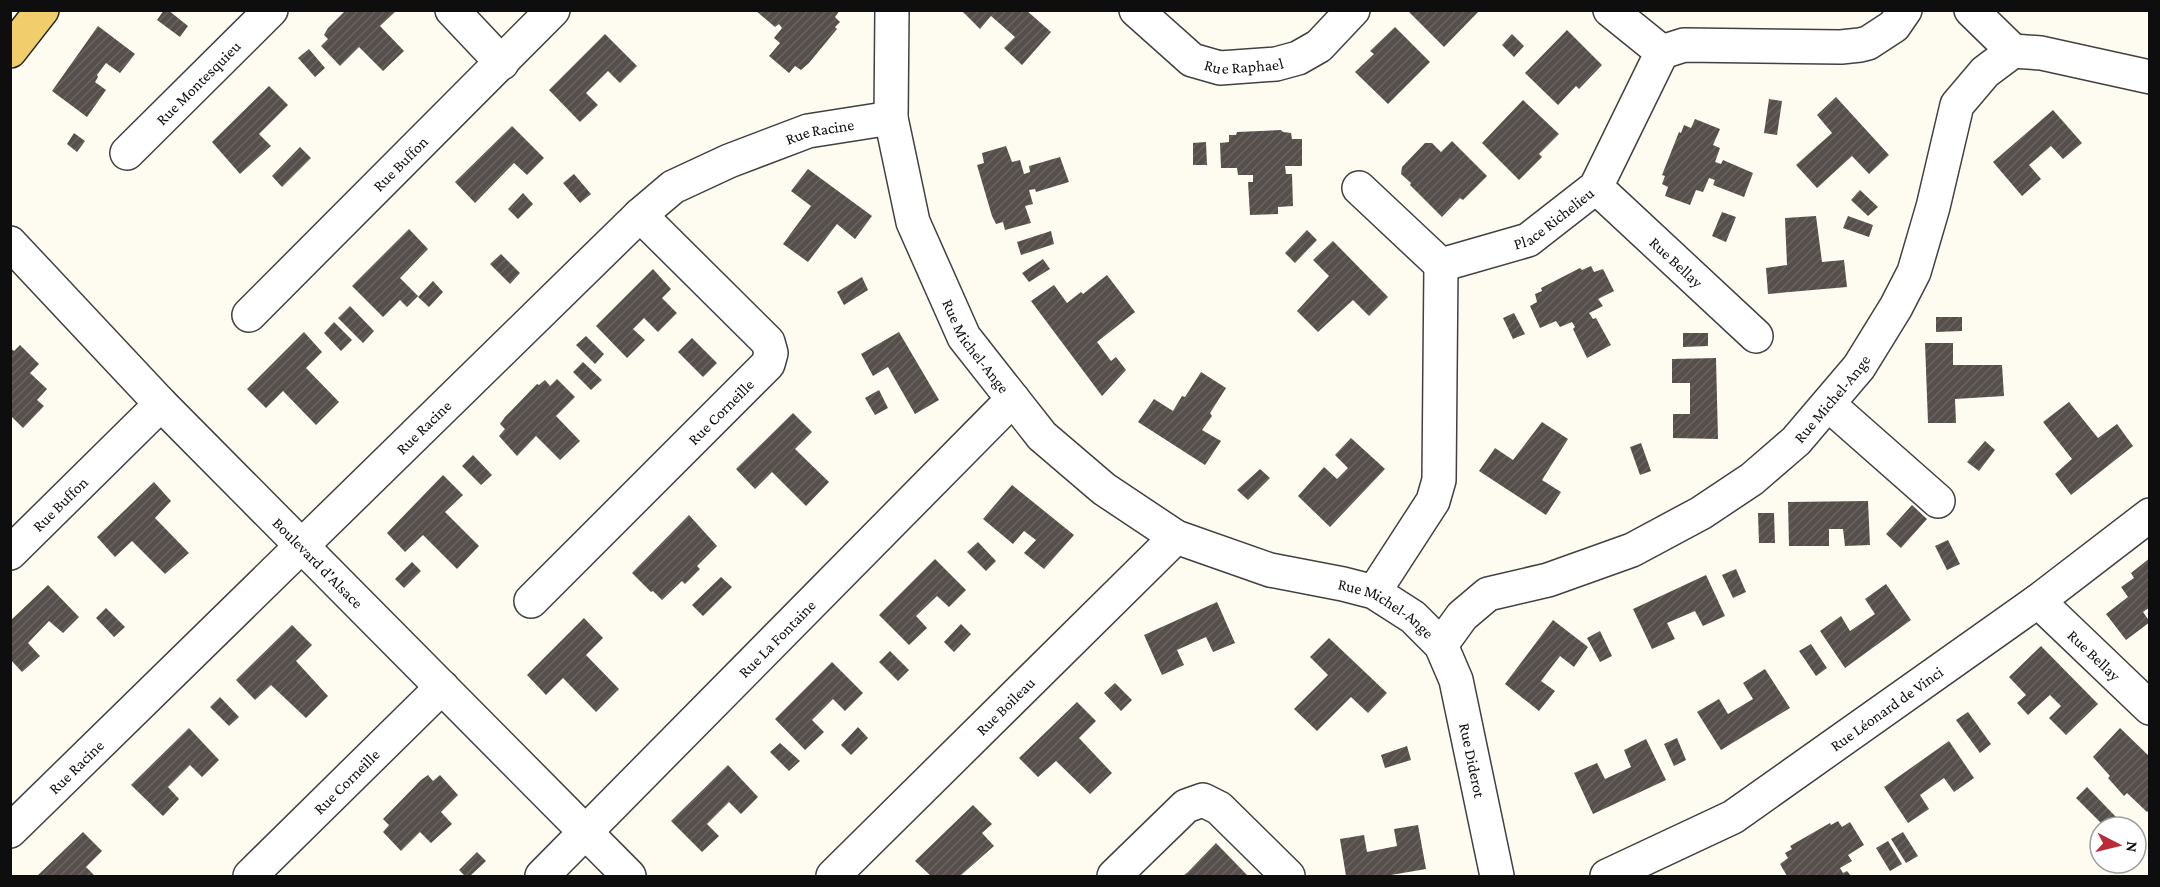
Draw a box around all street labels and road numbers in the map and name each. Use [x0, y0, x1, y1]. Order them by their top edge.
street label: Rue Montesquieu [152, 37, 244, 128]
street label: Rue Raphael [1203, 54, 1285, 77]
street label: Rue Racine [783, 115, 855, 147]
street label: Rue Buffon [369, 132, 431, 194]
street label: Place Richelieu [1512, 183, 1597, 252]
street label: Rue Bellay [1647, 233, 1707, 292]
street label: Rue Michel-Ange [940, 296, 1013, 396]
street label: Rue Michel-Ange [1790, 352, 1873, 446]
street label: Rue Corneille [684, 375, 757, 448]
street label: Rue Racine [392, 396, 454, 457]
street label: Rue Buffon [29, 473, 91, 535]
street label: Boulevard d'Alsace [270, 514, 367, 611]
street label: Rue Michel-Ange [1337, 575, 1437, 641]
street label: Rue La Fontaine [735, 596, 819, 681]
street label: Rue Bellay [2065, 626, 2125, 685]
street label: Rue Léonard de Vinci [1827, 663, 1946, 754]
street label: Rue Boileau [972, 673, 1038, 738]
street label: Rue Diderot [1457, 721, 1489, 800]
street label: Rue Racine [45, 736, 107, 797]
street label: Rue Corneille [310, 745, 383, 817]

